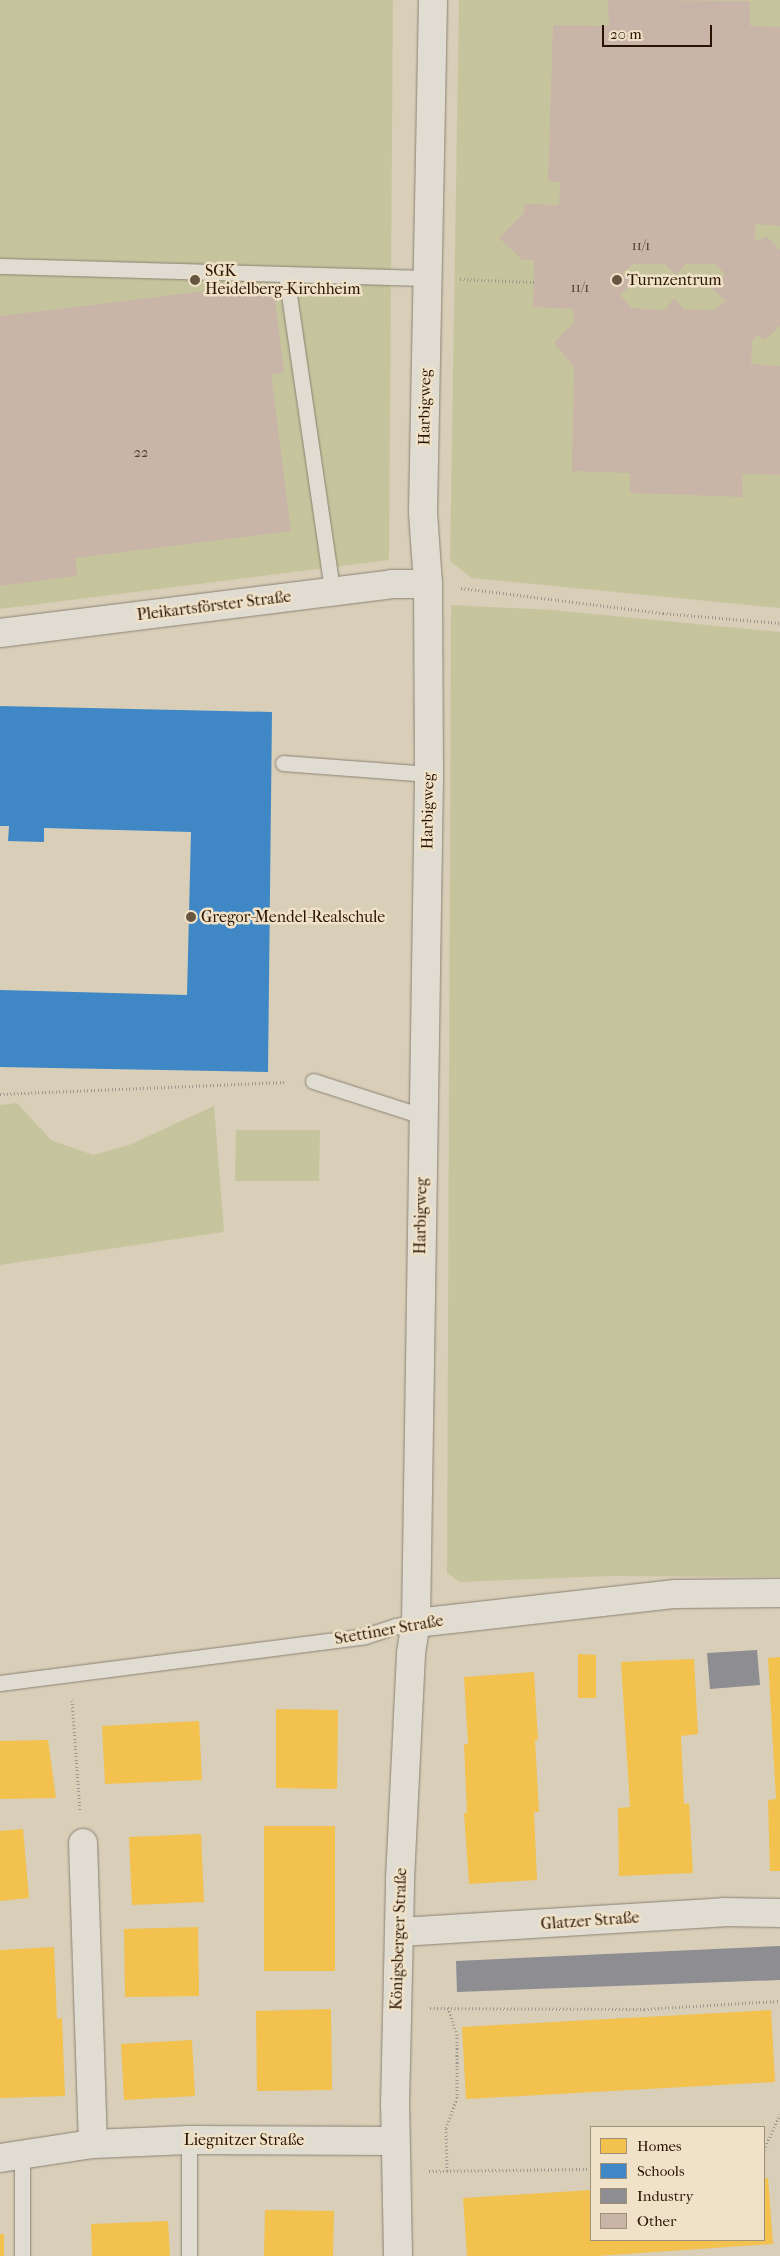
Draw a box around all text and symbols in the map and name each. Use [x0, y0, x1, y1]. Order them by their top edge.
scale bar [605, 15, 715, 47]
text: 20 m [610, 25, 642, 43]
house number: 11/1 [632, 238, 650, 254]
place label: SGK Heidelberg-Kirchheim [205, 261, 361, 299]
place label: Turnzentrum [627, 270, 722, 290]
marker: SGK Heidelberg-Kirchheim [189, 274, 201, 286]
marker: Turnzentrum [611, 274, 623, 286]
house number: 11/1 [571, 280, 589, 296]
street label: Harbigweg [415, 368, 435, 446]
house number: 22 [134, 445, 148, 461]
street label: Pleikartsförster Straße [136, 587, 292, 625]
street label: Harbigweg [418, 772, 438, 850]
place label: Gregor-Mendel-Realschule [201, 907, 385, 927]
marker: Gregor-Mendel-Realschule [185, 911, 197, 923]
street label: Harbigweg [411, 1177, 431, 1255]
street label: Stettiner Straße [333, 1611, 445, 1649]
street label: Königsberger Straße [387, 1868, 411, 2010]
street label: Glatzer Straße [540, 1908, 640, 1934]
legend [590, 2126, 765, 2241]
street label: Liegnitzer Straße [184, 2130, 304, 2150]
text: Homes [637, 2137, 682, 2155]
text: Schools [637, 2162, 684, 2180]
text: Industry [637, 2187, 693, 2205]
text: Other [637, 2212, 676, 2230]

